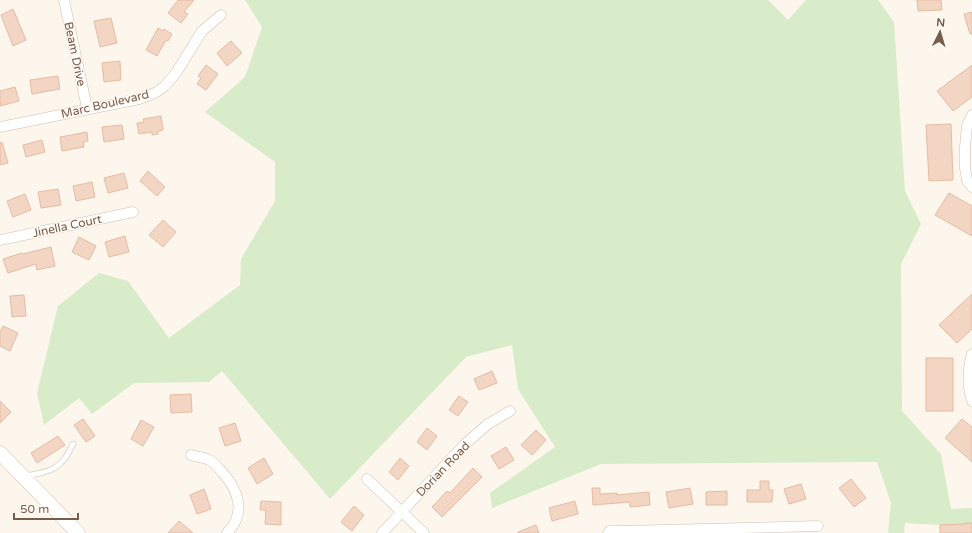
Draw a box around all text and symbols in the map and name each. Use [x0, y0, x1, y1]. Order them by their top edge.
north arrow [920, 12, 960, 52]
text: N [936, 16, 946, 29]
street label: Beam Drive [61, 21, 89, 88]
street label: Marc Boulevard [60, 87, 150, 121]
street label: Jinella Court [31, 212, 103, 240]
street label: Dorian Road [413, 439, 473, 499]
scale bar [14, 495, 78, 521]
text: 50 m [20, 502, 49, 516]

